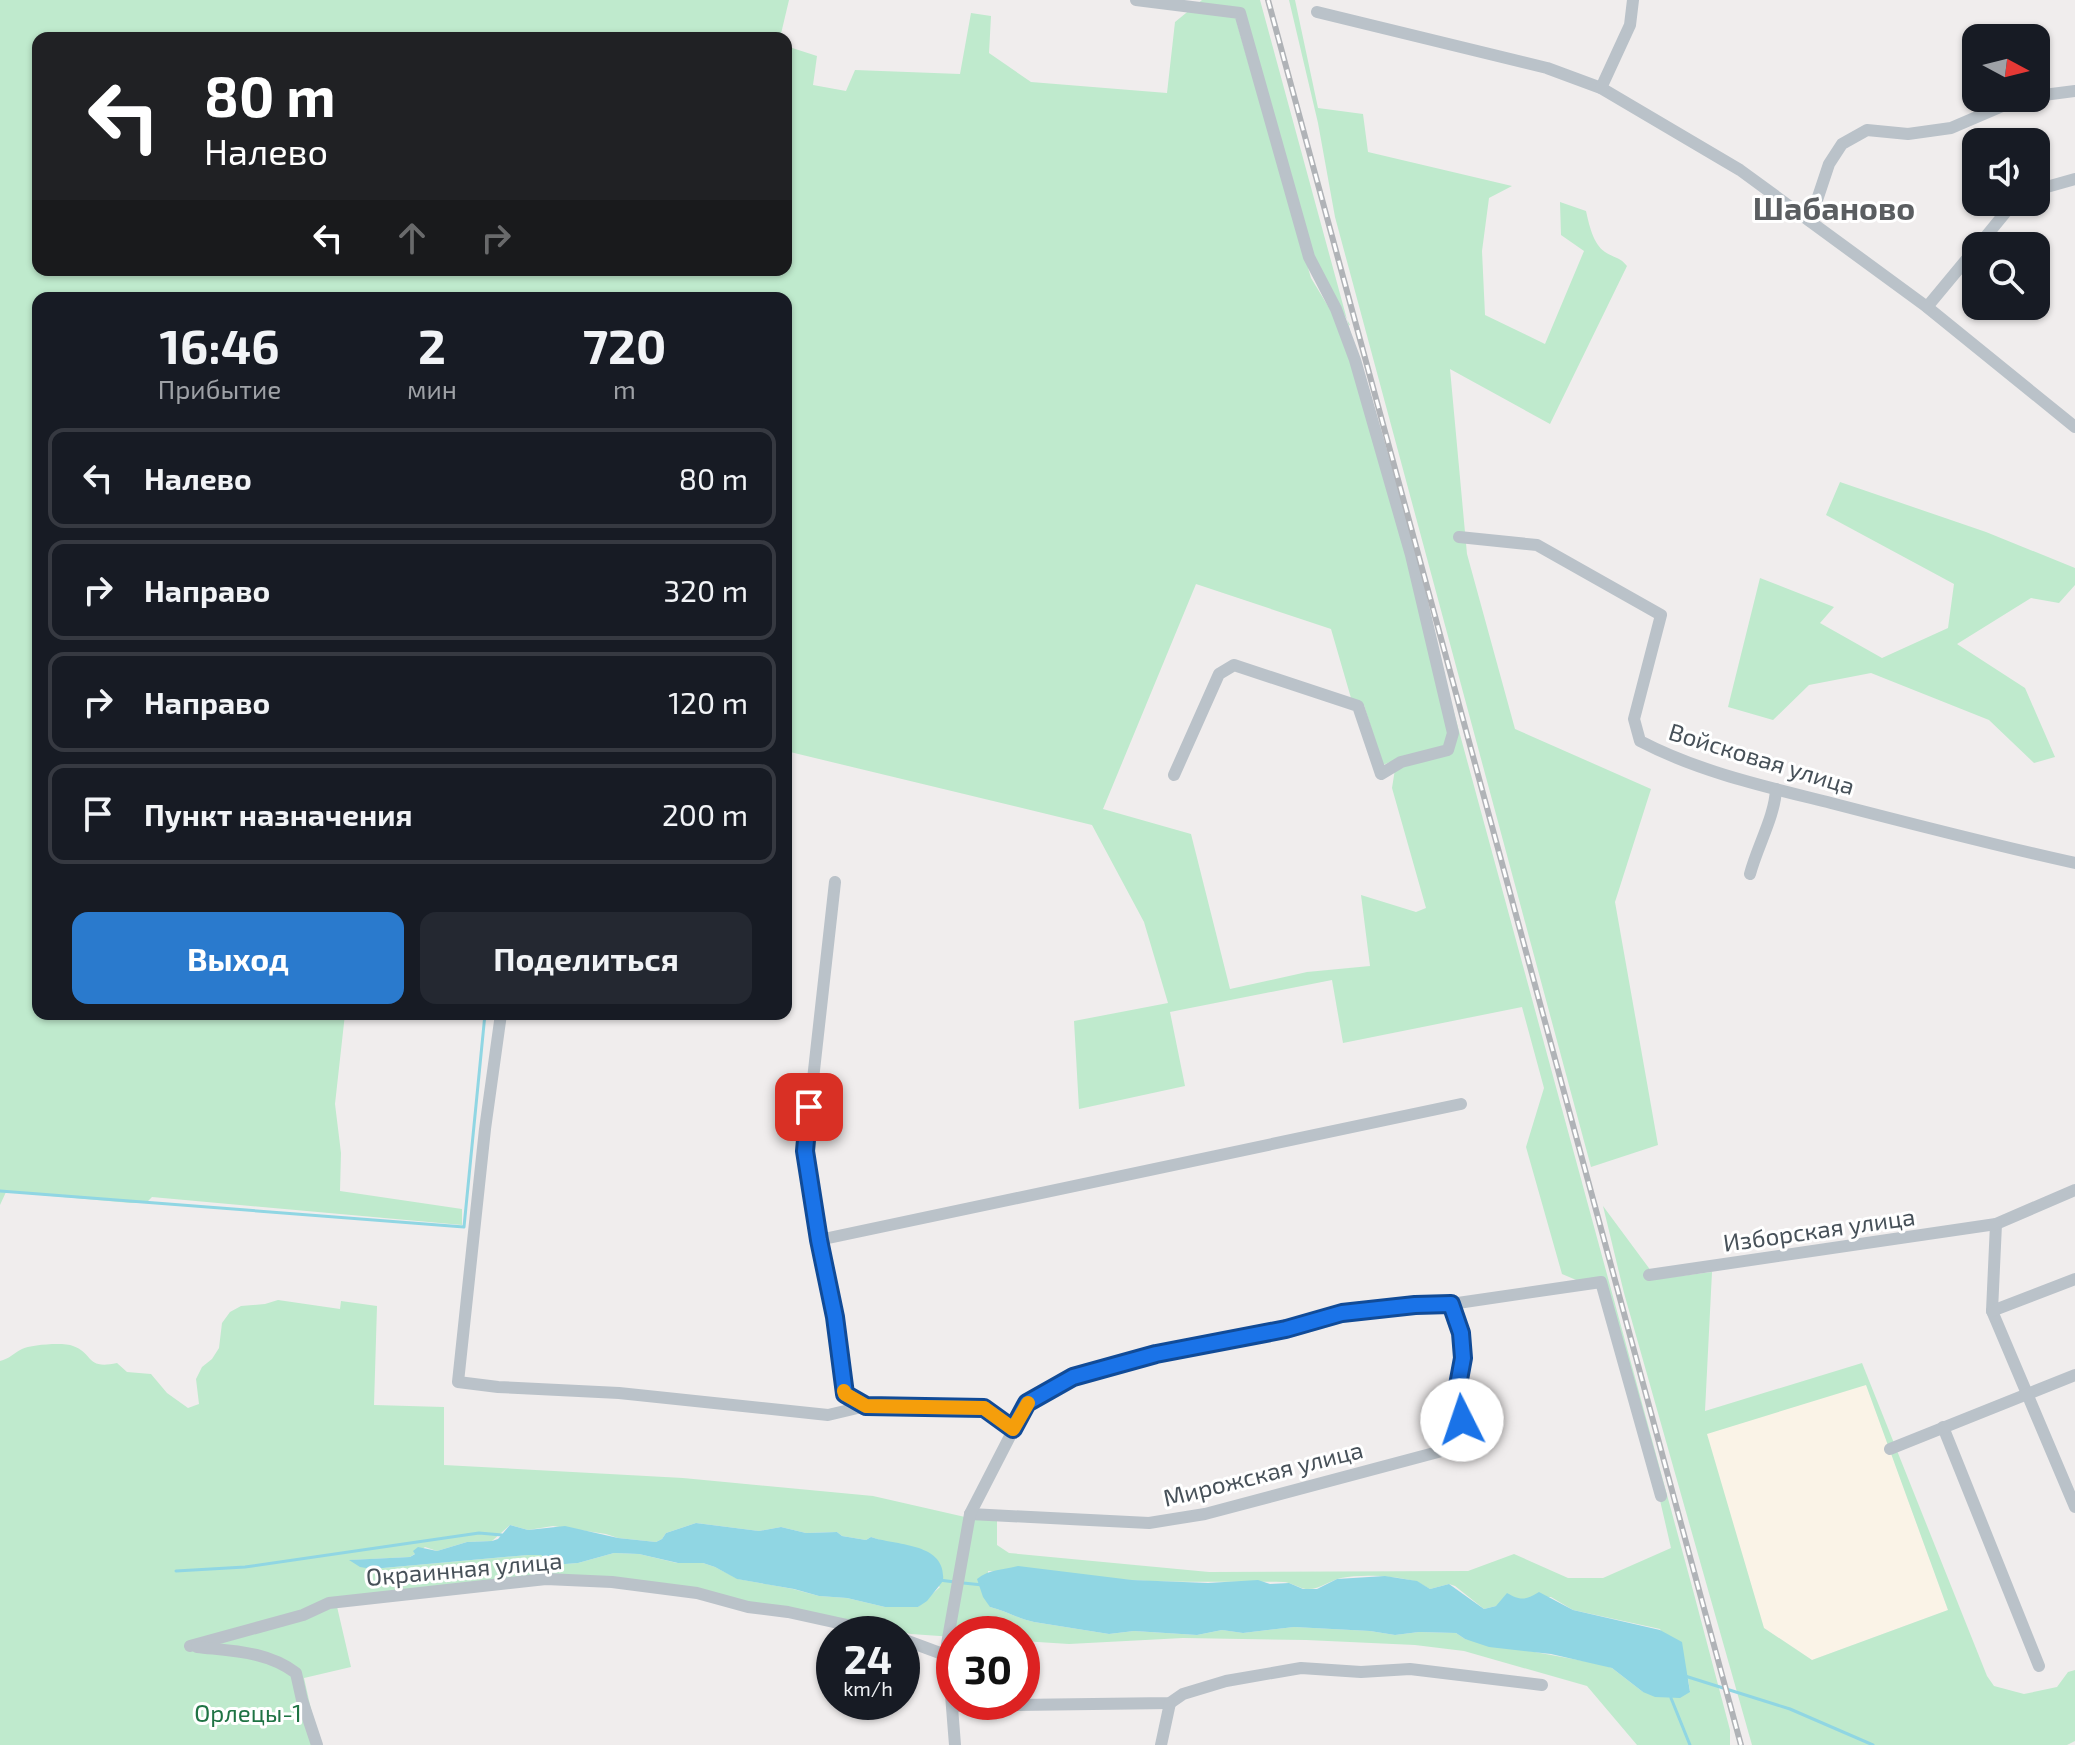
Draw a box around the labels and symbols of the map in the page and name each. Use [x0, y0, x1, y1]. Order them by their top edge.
north arrow [1962, 24, 2050, 112]
district label: Шабаново [1753, 188, 1915, 226]
street label: Войсковая улица [1665, 716, 1858, 801]
pin [775, 1073, 843, 1141]
street label: Изборская улица [1721, 1201, 1917, 1258]
position arrow [1420, 1378, 1504, 1462]
street label: Мирожская улица [1160, 1434, 1366, 1513]
street label: Окраинная улица [365, 1545, 563, 1592]
speed limit sign: 30 [936, 1616, 1040, 1720]
park label: Орлецы-1 [194, 1698, 302, 1727]

